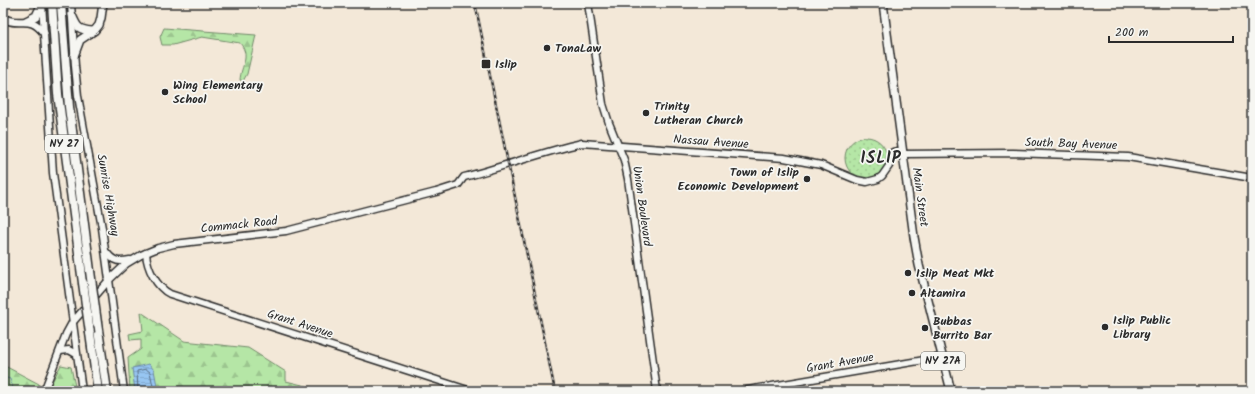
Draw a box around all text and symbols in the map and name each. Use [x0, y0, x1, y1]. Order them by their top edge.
scale bar [1109, 18, 1233, 44]
text: 200 m [1115, 23, 1149, 42]
place label: TonaLaw [555, 39, 601, 58]
marker: TonaLaw [542, 43, 552, 53]
place label: Islip [495, 55, 518, 74]
marker: Islip [480, 58, 492, 70]
place label: Wing Elementary School [173, 76, 263, 109]
marker: Wing Elementary School [160, 87, 170, 97]
place label: Trinity Lutheran Church [654, 97, 743, 130]
marker: Trinity Lutheran Church [641, 108, 651, 118]
street label: Nassau Avenue [673, 130, 750, 154]
street label: South Bay Avenue [1024, 133, 1118, 155]
road number: NY 27 [45, 135, 83, 153]
district label: ISLIP [860, 146, 902, 171]
street label: Sunrise Highway [91, 152, 125, 238]
place label: Town of Islip Economic Development [678, 163, 800, 196]
street label: Union Boulevard [627, 165, 657, 248]
street label: Main Street [906, 166, 934, 228]
marker: Town of Islip Economic Development [802, 174, 812, 184]
street label: Commack Road [200, 211, 279, 238]
place label: Islip Meat Mkt [916, 264, 995, 283]
marker: Islip Meat Mkt [903, 268, 913, 278]
place label: Altamira [920, 284, 966, 303]
marker: Altamira [907, 288, 917, 298]
street label: Grant Avenue [265, 304, 336, 344]
place label: Islip Public Library [1113, 311, 1171, 344]
place label: Bubbas Burrito Bar [933, 312, 992, 345]
marker: Islip Public Library [1100, 322, 1110, 332]
marker: Bubbas Burrito Bar [920, 323, 930, 333]
street label: Grant Avenue [805, 348, 876, 378]
road number: NY 27A [921, 352, 965, 370]

